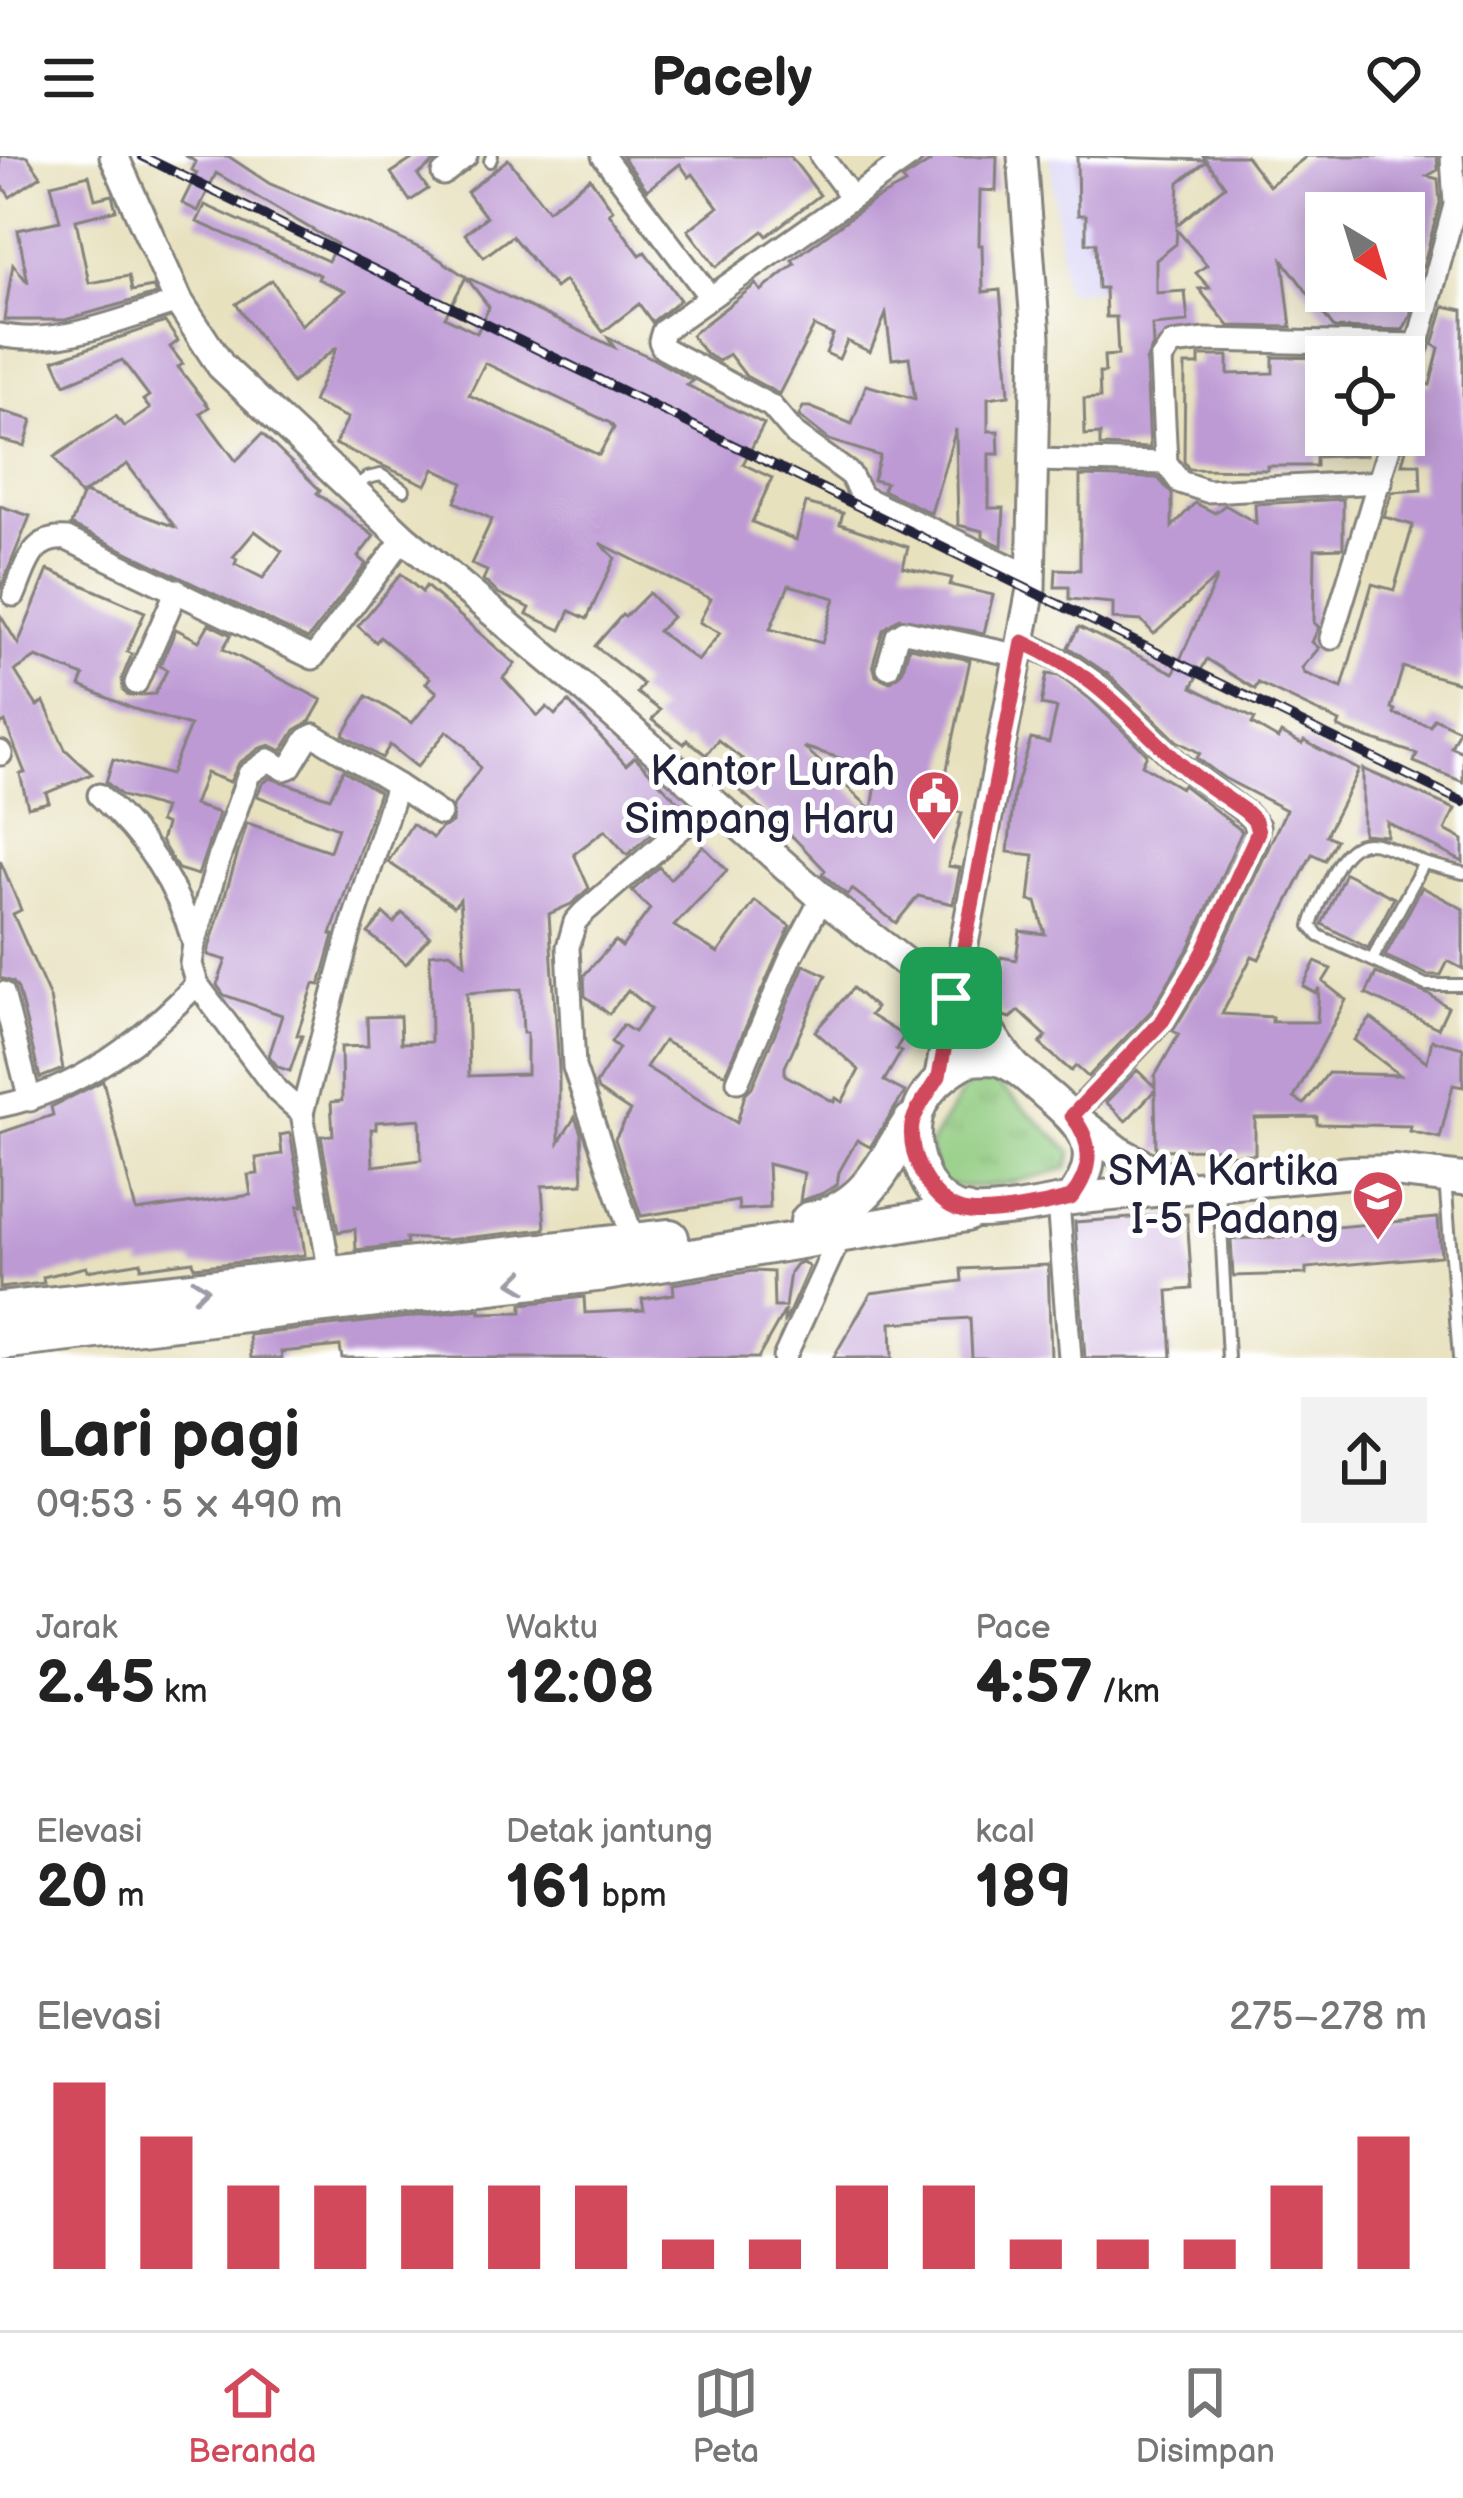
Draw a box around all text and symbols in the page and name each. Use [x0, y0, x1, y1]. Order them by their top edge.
icon: menu [36, 45, 102, 111]
icon: heart [1361, 45, 1427, 111]
text: Pacely [651, 46, 812, 111]
north arrow [1305, 192, 1425, 312]
map controls [1305, 192, 1425, 456]
button: locate [1305, 336, 1425, 456]
place label: Kantor Lurah Simpang Haru [625, 747, 895, 846]
public building icon: Kantor Lurah Simpang Haru [906, 768, 962, 842]
pin [900, 947, 1002, 1049]
icon: arrive [918, 965, 984, 1031]
place label: SMA Kartika I-5 Padang [1108, 1147, 1339, 1246]
school or university icon: SMA Kartika I-5 Padang [1350, 1168, 1406, 1242]
one-way arrow [508, 1269, 528, 1295]
one-way arrow [191, 1277, 210, 1302]
text: Lari pagi [36, 1397, 301, 1476]
button: share [1301, 1397, 1427, 1523]
text: 09:53 · 5 × 490 m [36, 1482, 342, 1529]
text: Jarak [36, 1608, 117, 1648]
text: Waktu [506, 1608, 598, 1648]
text: Pace [975, 1608, 1051, 1648]
text: 2.45 [36, 1648, 155, 1720]
text: 12:08 [506, 1648, 655, 1720]
text: 4:57 [975, 1648, 1093, 1720]
text: km [155, 1672, 207, 1712]
text: /km [1093, 1672, 1160, 1712]
text: Elevasi [36, 1812, 143, 1852]
text: Detak jantung [506, 1812, 713, 1852]
text: kcal [975, 1812, 1035, 1852]
text: 20 [36, 1852, 108, 1924]
text: 161 [506, 1852, 593, 1924]
text: 189 [975, 1852, 1072, 1924]
text: m [108, 1876, 144, 1916]
text: bpm [593, 1876, 666, 1916]
text: Elevasi [36, 1994, 162, 2041]
text: 275–278 m [1229, 1994, 1427, 2041]
tab: Beranda [188, 2360, 316, 2472]
tab: Peta [692, 2360, 759, 2472]
tab: Disimpan [1135, 2360, 1275, 2472]

